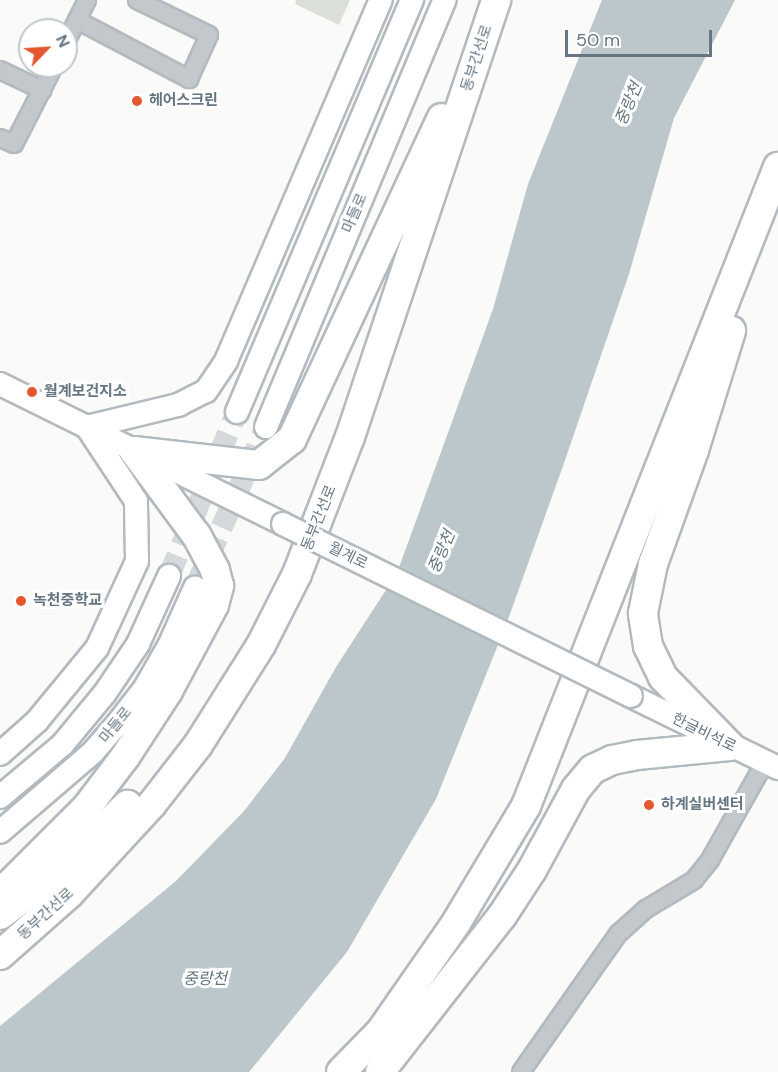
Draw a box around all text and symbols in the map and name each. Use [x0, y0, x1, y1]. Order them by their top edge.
north arrow [18, 18, 78, 78]
scale bar [568, 18, 715, 56]
street label: 동부간선로 [458, 22, 496, 94]
text: 50 m [576, 28, 620, 52]
text: N [51, 31, 75, 51]
water label: 중랑천 [612, 80, 646, 128]
place label: 헤어스크린 [149, 92, 218, 110]
marker: 헤어스크린 [130, 94, 144, 108]
street label: 마들로 [339, 190, 371, 236]
place label: 월계보건지소 [44, 383, 127, 401]
marker: 월계보건지소 [25, 385, 39, 399]
street label: 동부간선로 [298, 483, 340, 553]
water label: 중랑천 [425, 528, 459, 576]
street label: 월계로 [325, 539, 371, 573]
place label: 녹천중학교 [33, 592, 102, 610]
marker: 녹천중학교 [14, 594, 28, 608]
street label: 마들로 [96, 703, 136, 747]
street label: 한글비석로 [669, 710, 739, 756]
place label: 하계실버센터 [661, 796, 744, 814]
marker: 하계실버센터 [642, 798, 656, 812]
street label: 동부간선로 [14, 884, 78, 944]
water label: 중랑천 [183, 969, 227, 989]

